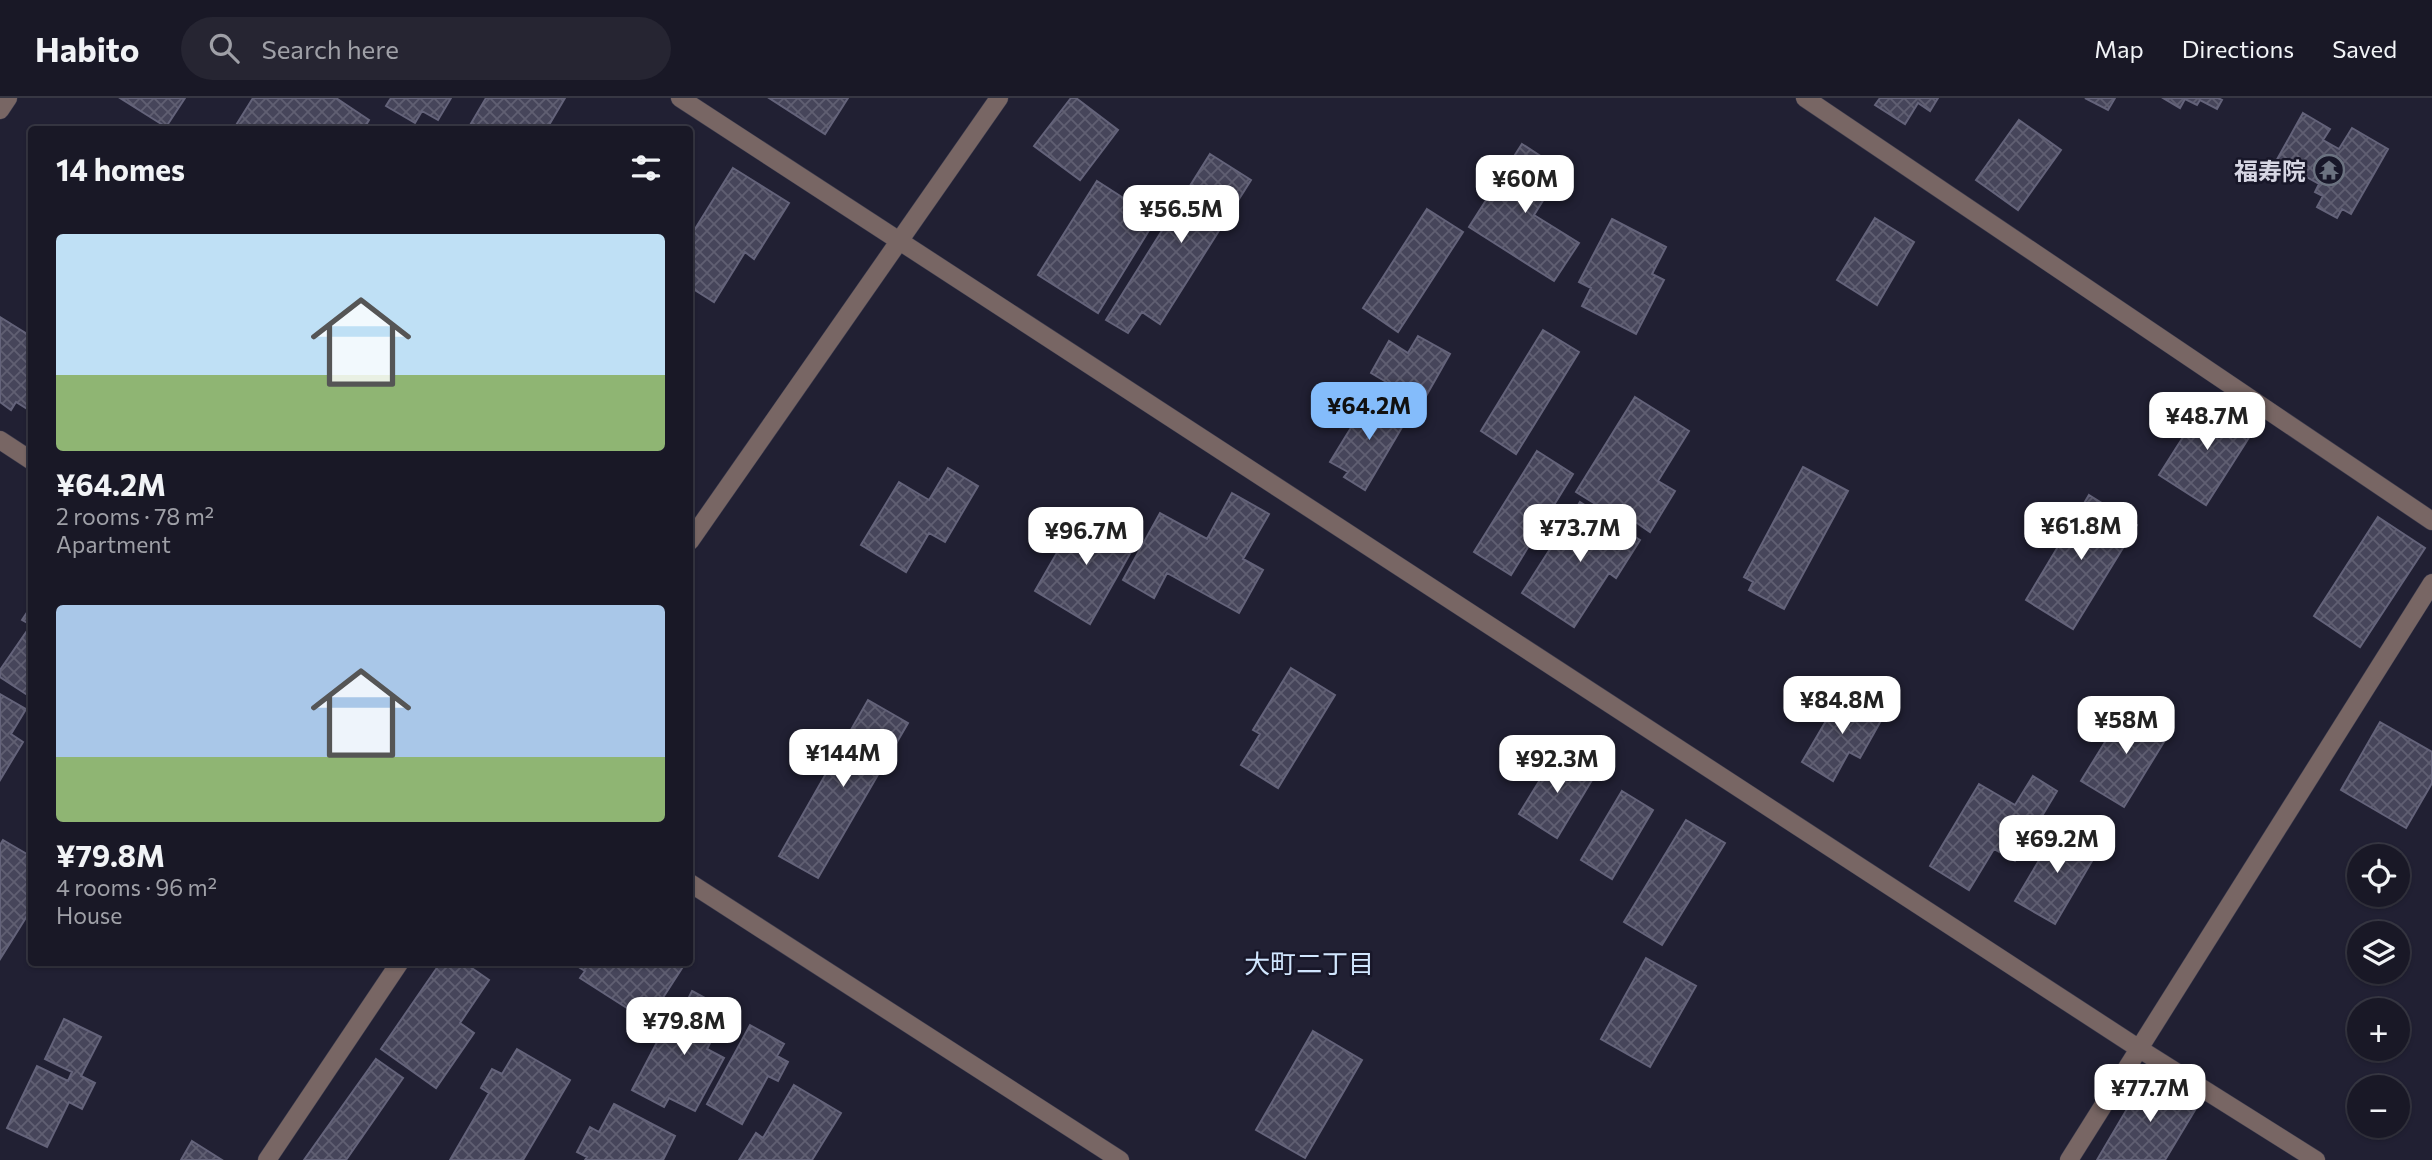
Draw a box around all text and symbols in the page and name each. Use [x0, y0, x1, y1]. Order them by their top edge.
search box [181, 17, 671, 80]
text: Habito [35, 28, 139, 69]
icon: search [205, 29, 243, 67]
text: Search here [261, 33, 399, 64]
text: Map [2094, 34, 2144, 63]
text: Directions [2182, 34, 2294, 63]
text: Saved [2332, 34, 2397, 63]
icon: filters [627, 149, 665, 187]
text: 14 homes [56, 150, 185, 187]
temple icon: 福寿院 [2312, 153, 2346, 187]
pin: ¥60M [1484, 156, 1566, 215]
place label: 福寿院 [2234, 156, 2306, 185]
text: ¥60M [1492, 164, 1558, 192]
pin: ¥56.5M [1124, 186, 1238, 245]
text: ¥56.5M [1139, 194, 1223, 222]
icon: home [298, 279, 424, 405]
pin: ¥64.2M [1312, 382, 1426, 442]
text: ¥64.2M [1327, 391, 1411, 419]
pin: ¥48.7M [2150, 392, 2264, 452]
text: ¥48.7M [2165, 401, 2249, 429]
text: ¥64.2M [56, 465, 166, 502]
text: 2 rooms · 78 m² [56, 502, 214, 530]
pin: ¥61.8M [2024, 503, 2138, 562]
pin: ¥73.7M [1523, 504, 1637, 564]
pin: ¥96.7M [1029, 508, 1143, 567]
text: ¥61.8M [2040, 511, 2122, 539]
text: ¥73.7M [1539, 513, 1621, 541]
text: ¥96.7M [1044, 516, 1128, 544]
text: Apartment [56, 530, 171, 558]
icon: home [298, 650, 424, 776]
pin: ¥84.8M [1785, 676, 1899, 736]
text: ¥84.8M [1799, 685, 1885, 713]
pin: ¥58M [2085, 696, 2167, 756]
text: ¥58M [2094, 705, 2158, 733]
pin: ¥144M [794, 730, 892, 789]
pin: ¥92.3M [1500, 736, 1614, 795]
text: ¥144M [805, 738, 881, 766]
text: ¥92.3M [1515, 744, 1599, 772]
pin: ¥69.2M [2000, 816, 2114, 875]
text: ¥69.2M [2015, 824, 2099, 852]
text: ¥79.8M [56, 836, 165, 873]
map controls [2347, 844, 2410, 1138]
button: locate [2347, 844, 2410, 907]
text: 4 rooms · 96 m² [56, 873, 217, 901]
text: House [56, 901, 122, 929]
button: layers [2347, 921, 2410, 984]
district label: 大町二丁目 [1244, 947, 1374, 978]
pin: ¥79.8M [627, 998, 741, 1057]
button: + [2347, 998, 2410, 1061]
text: ¥79.8M [642, 1006, 726, 1034]
pin: ¥77.7M [2093, 1065, 2207, 1124]
text: ¥77.7M [2110, 1073, 2190, 1101]
button: − [2347, 1075, 2410, 1138]

